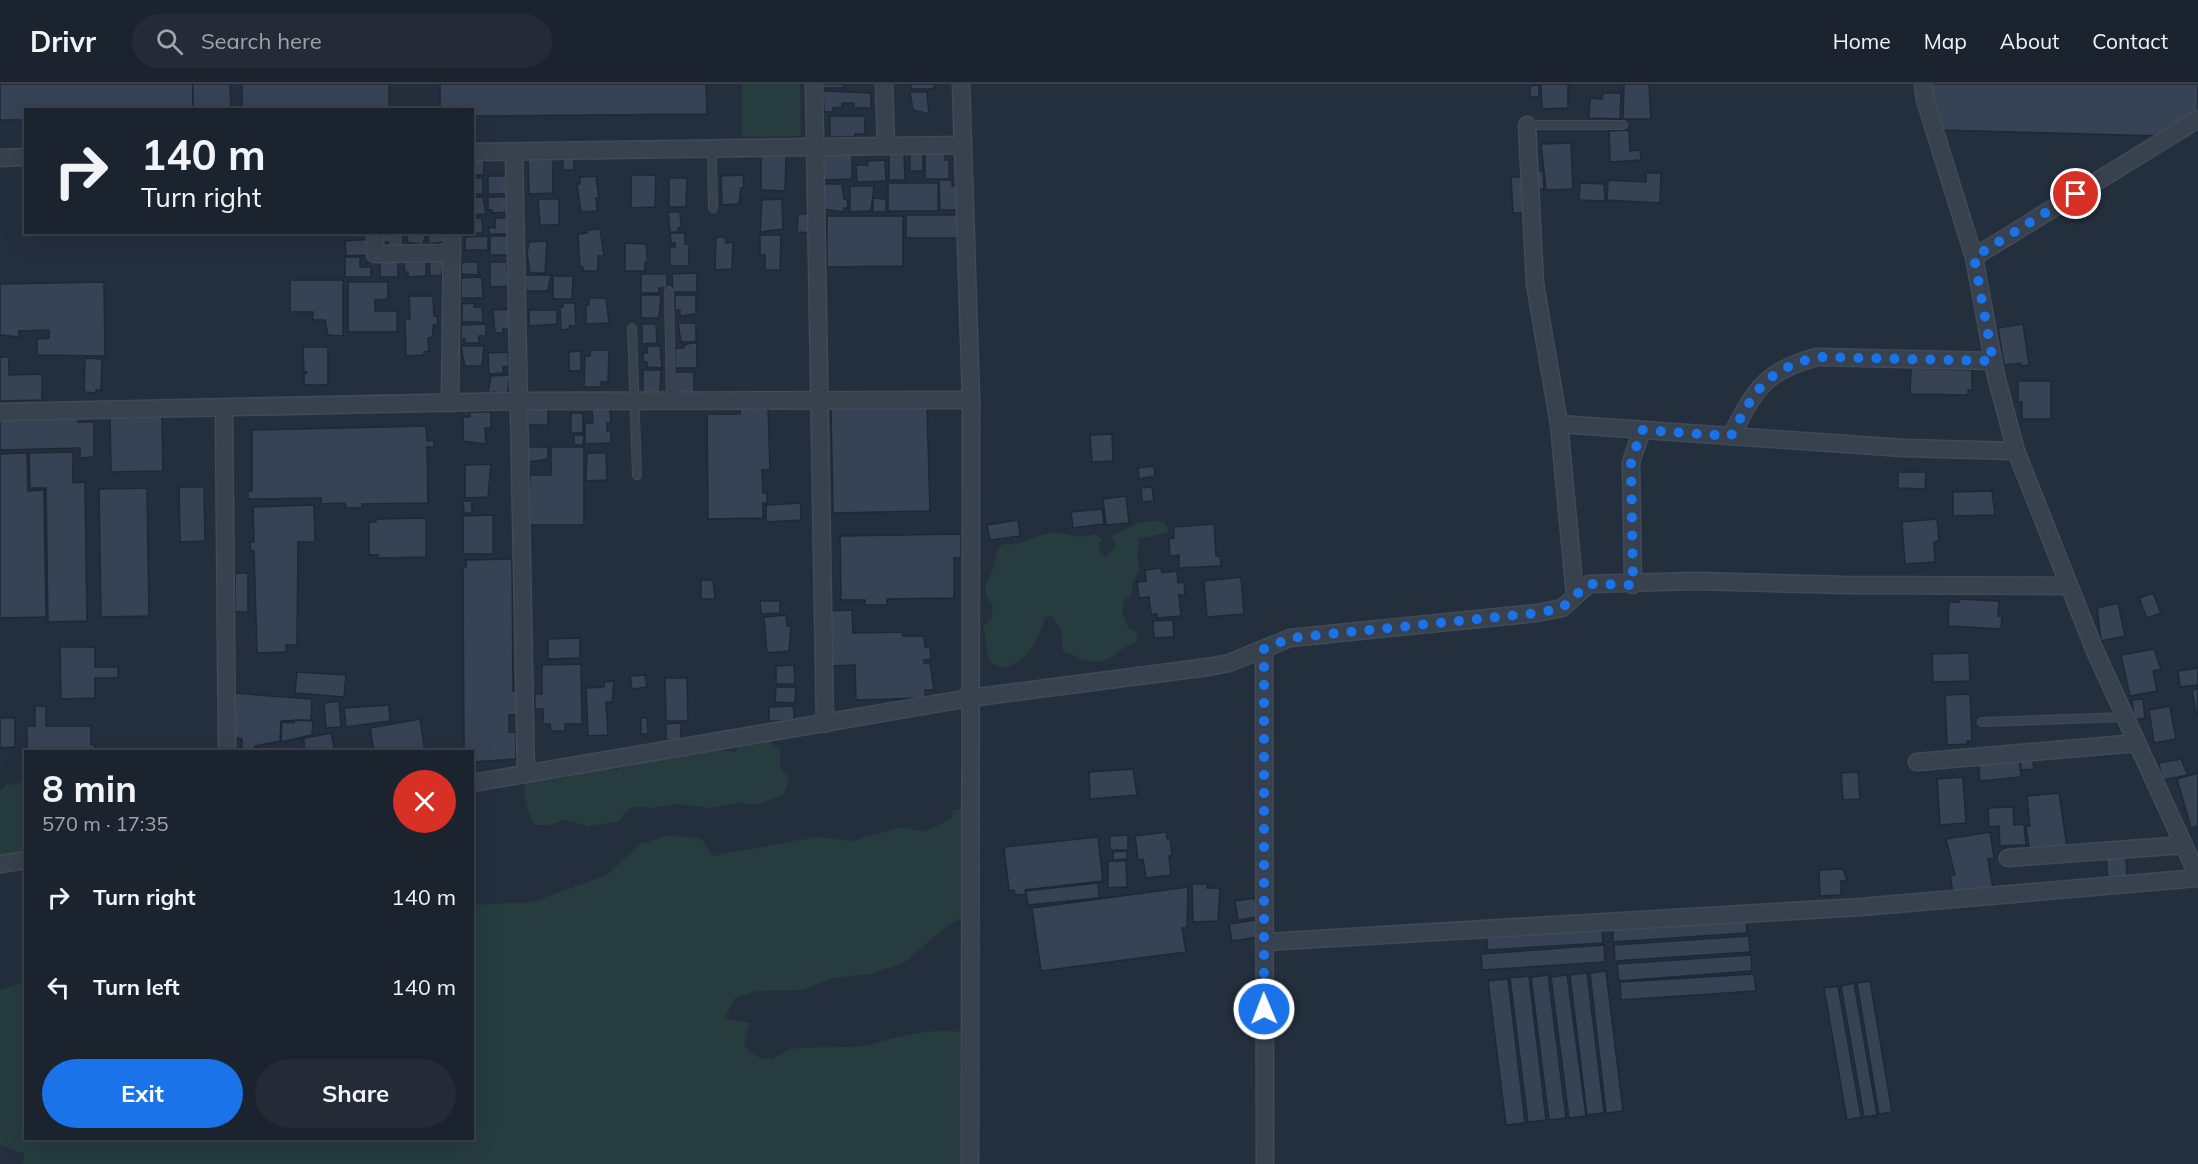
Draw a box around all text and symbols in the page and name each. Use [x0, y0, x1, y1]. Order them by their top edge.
search box [132, 14, 552, 68]
text: Drivr [30, 24, 96, 59]
icon: search [153, 25, 186, 58]
text: Search here [201, 27, 322, 55]
text: Home [1833, 28, 1891, 54]
text: Map [1924, 28, 1967, 54]
text: About [2000, 28, 2059, 54]
text: Contact [2092, 28, 2168, 54]
text: 140 m [141, 128, 266, 181]
icon: right [42, 132, 120, 210]
pin [2050, 168, 2101, 219]
icon: arrive [2059, 177, 2092, 210]
text: Turn right [141, 180, 261, 214]
text: 8 min [42, 766, 137, 811]
button: close [393, 770, 456, 833]
text: 570 m · 17:35 [42, 811, 168, 836]
icon: right [42, 881, 75, 914]
text: Turn right [93, 883, 196, 911]
text: 140 m [391, 883, 456, 911]
icon: left [42, 971, 75, 1004]
text: Turn left [93, 973, 180, 1001]
text: 140 m [391, 973, 456, 1001]
position arrow [1232, 977, 1296, 1041]
button: Exit [42, 1059, 243, 1128]
button: Share [255, 1059, 456, 1128]

